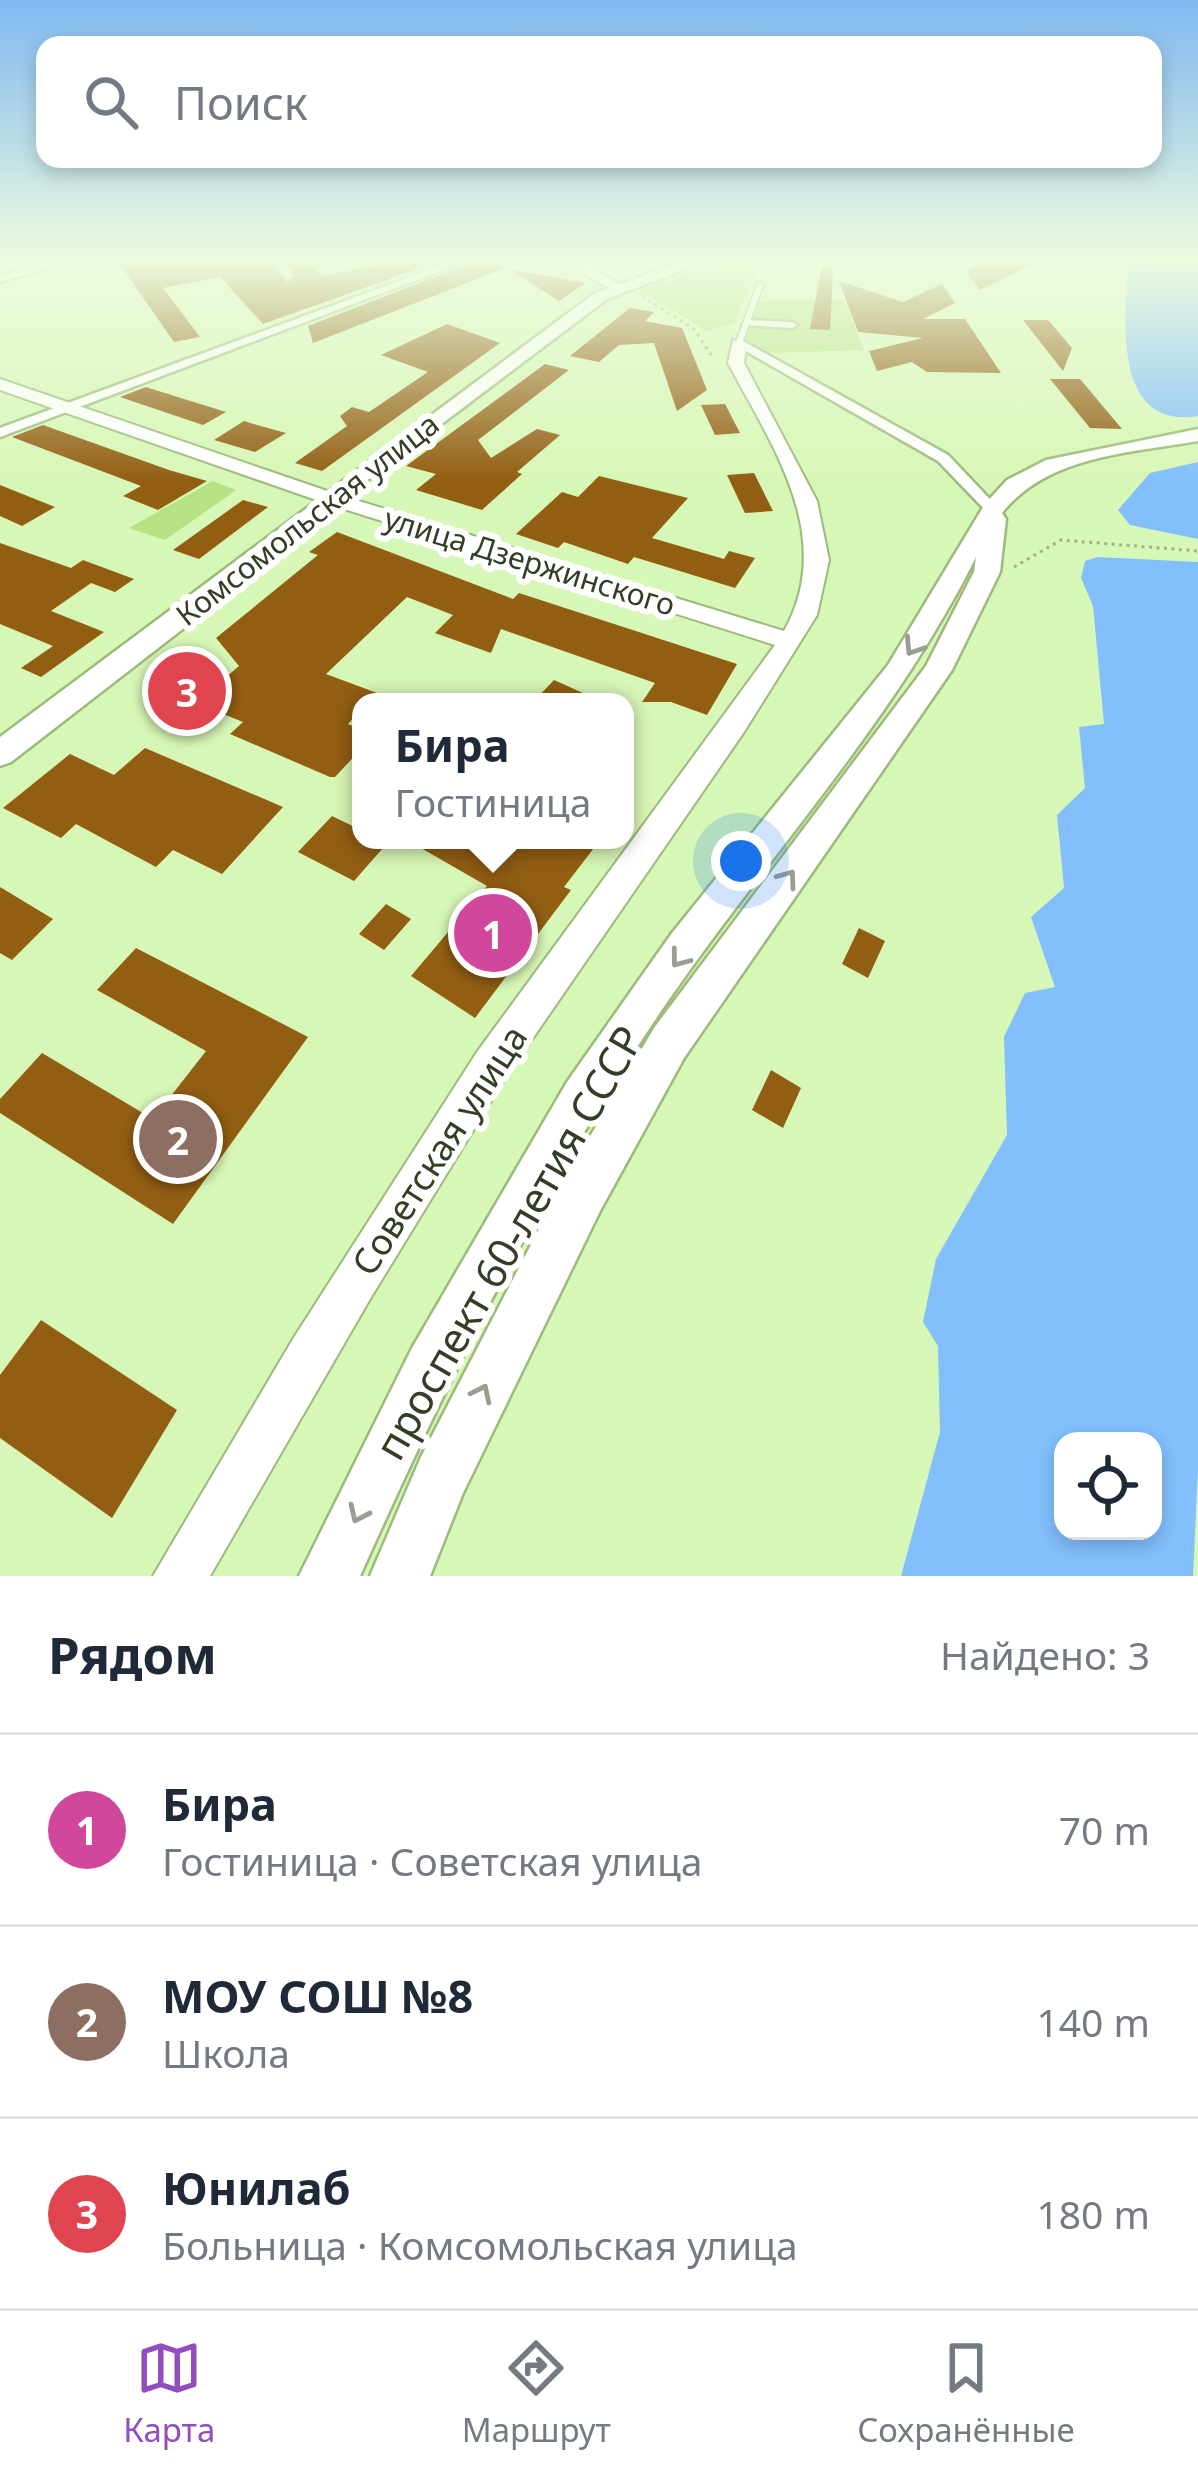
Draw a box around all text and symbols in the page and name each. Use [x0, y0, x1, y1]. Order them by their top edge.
search box [36, 36, 1162, 168]
icon: search [78, 69, 144, 135]
text: Поиск [174, 72, 308, 133]
street label: Комсомольская улица [167, 403, 447, 635]
street label: улица Дзержинского [380, 497, 680, 625]
one-way arrow [906, 634, 928, 656]
pin: 3 [148, 646, 226, 736]
popup [352, 693, 634, 849]
text: Бира [395, 714, 510, 775]
text: Гостиница [395, 775, 591, 828]
your location [711, 831, 771, 891]
one-way arrow [774, 870, 796, 891]
pin: 1 [454, 888, 532, 978]
one-way arrow [672, 945, 693, 967]
street label: Советская улица [340, 1015, 538, 1285]
street label: проспект 60-летия СССР [360, 1015, 656, 1469]
pin: 2 [139, 1094, 217, 1184]
one-way arrow [468, 1384, 492, 1405]
map controls [1054, 1432, 1162, 1540]
button: locate [1054, 1432, 1162, 1540]
one-way arrow [349, 1501, 372, 1523]
text: Рядом [48, 1619, 217, 1689]
text: Найдено: 3 [940, 1628, 1150, 1681]
text: Бира [162, 1773, 277, 1834]
text: 1 [76, 1803, 98, 1856]
text: 70 m [1059, 1803, 1150, 1856]
text: Гостиница · Советская улица [162, 1834, 703, 1887]
text: МОУ СОШ №8 [162, 1965, 473, 2026]
text: 2 [76, 1995, 98, 2048]
text: 140 m [1036, 1995, 1150, 2048]
text: Школа [162, 2026, 290, 2079]
text: Юнилаб [162, 2157, 351, 2218]
text: 3 [76, 2187, 98, 2240]
text: 180 m [1036, 2187, 1150, 2240]
text: Больница · Комсомольская улица [162, 2218, 798, 2271]
tab: Карта [123, 2335, 215, 2452]
tab: Маршрут [462, 2335, 611, 2452]
tab: Сохранённые [857, 2335, 1075, 2452]

